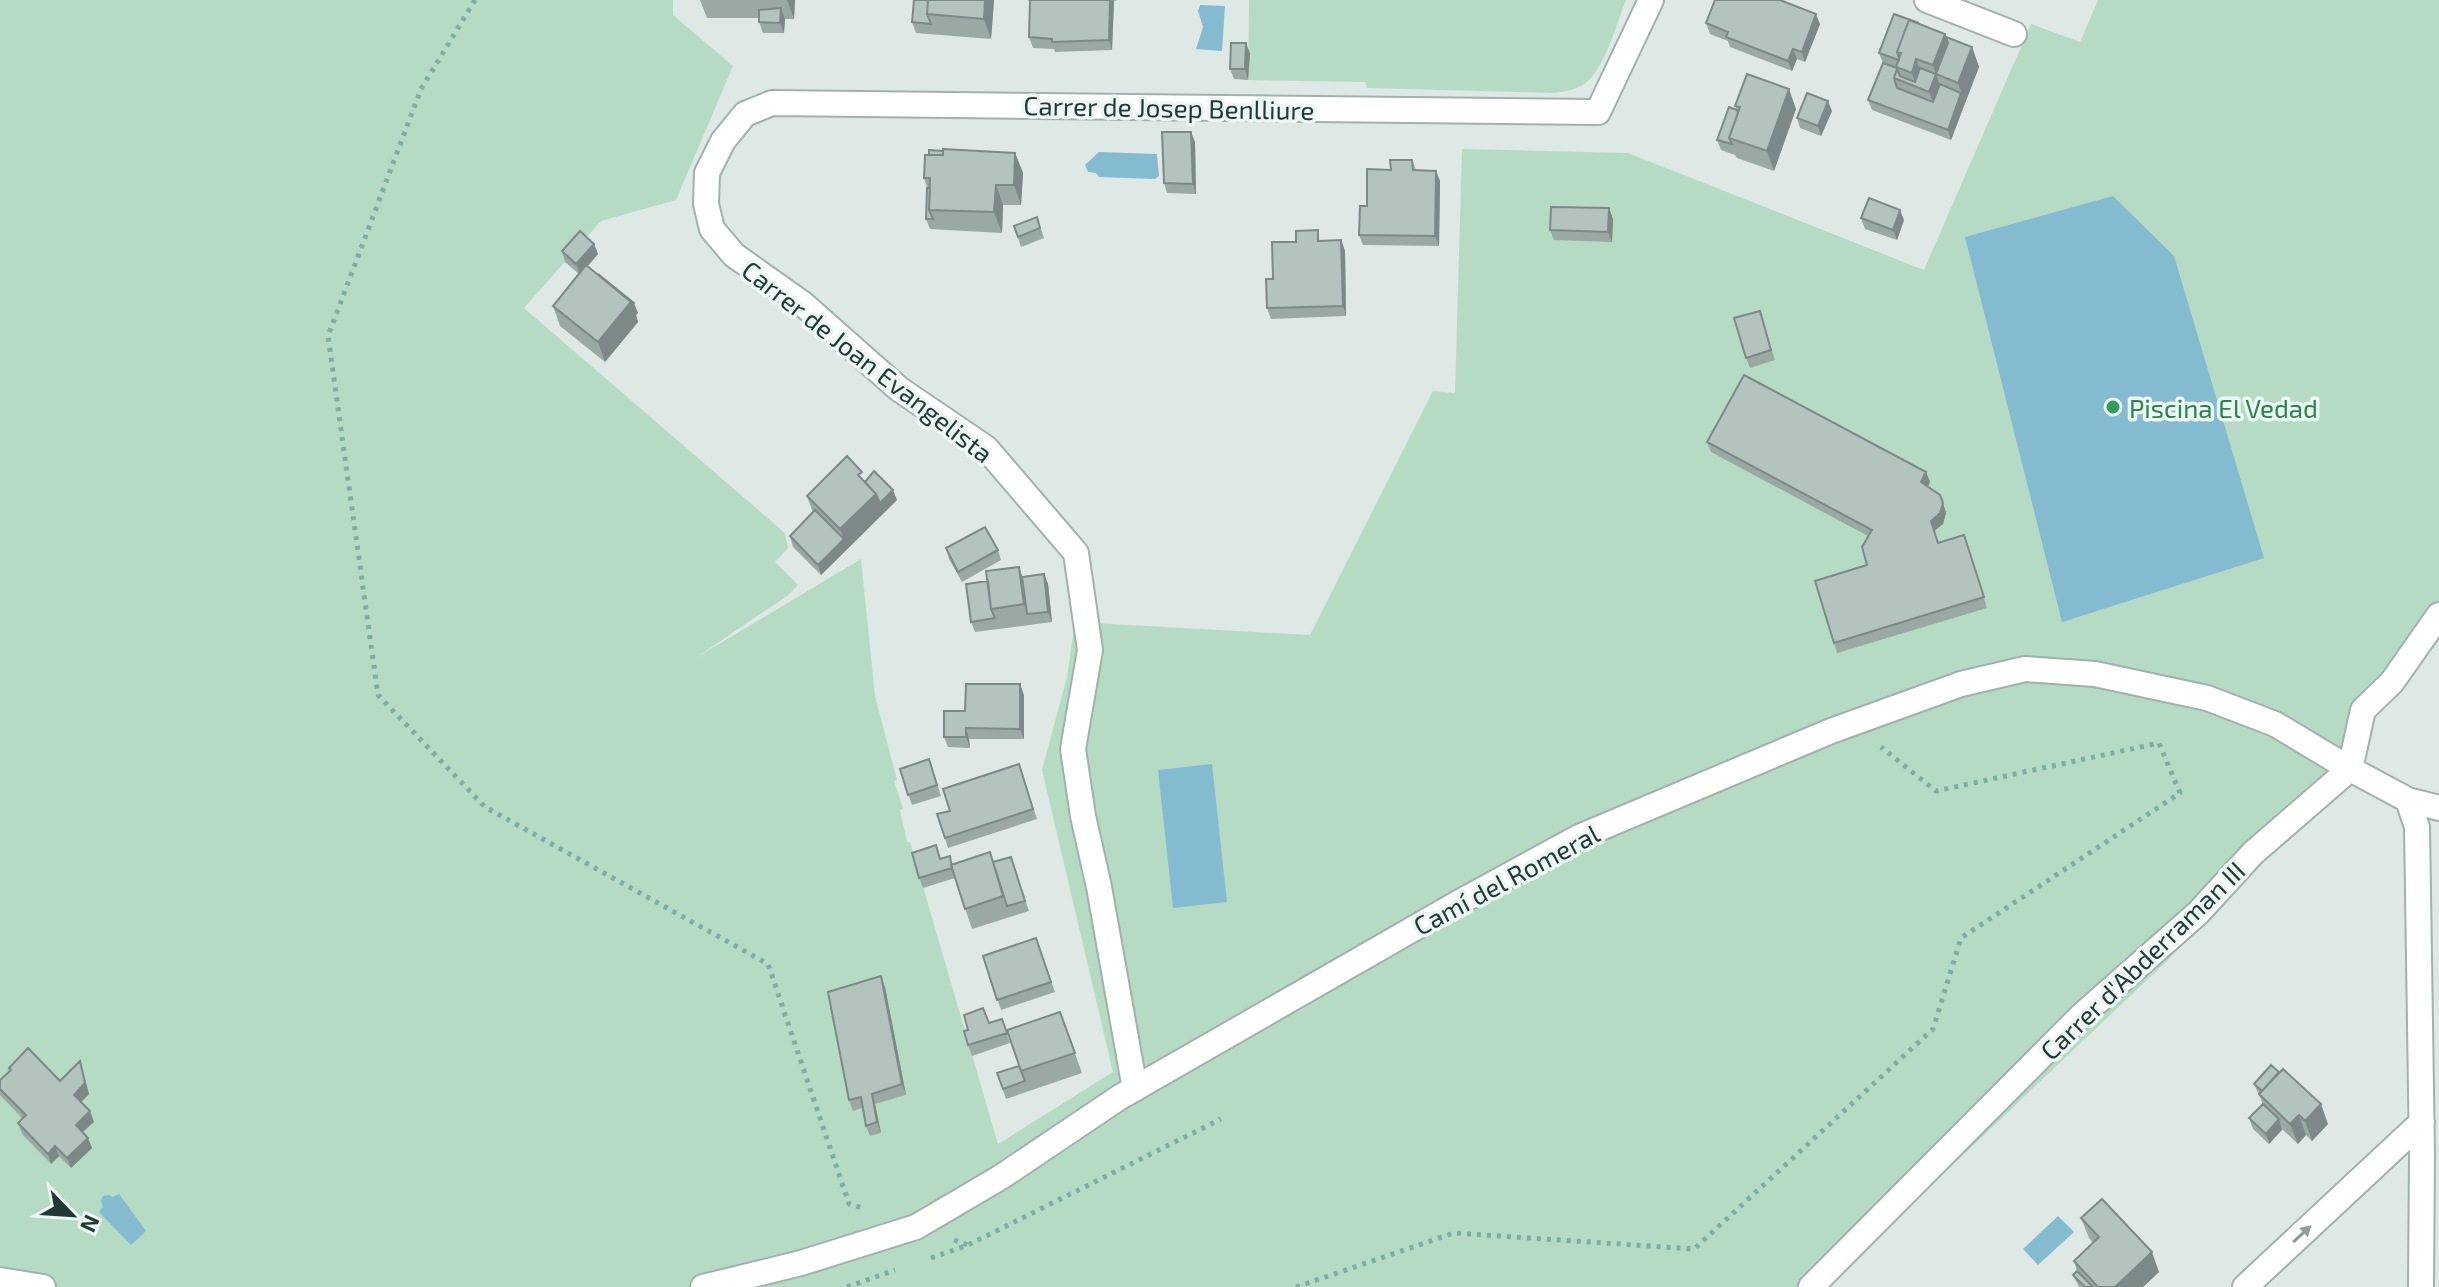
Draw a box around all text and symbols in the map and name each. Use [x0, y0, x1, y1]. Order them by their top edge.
street label: Carrer de Josep Benlliure [1023, 89, 1315, 125]
street label: Carrer de Joan Evangelista [736, 253, 1000, 469]
place label: Piscina El Vedad [2129, 392, 2318, 423]
marker: Piscina El Vedad [2104, 398, 2122, 416]
street label: Camí del Romeral [1408, 817, 1604, 941]
street label: Carrer d'Abderraman III [2033, 854, 2251, 1066]
north arrow [32, 1175, 112, 1255]
text: N [76, 1211, 106, 1237]
one-way arrow [2293, 1225, 2312, 1243]

